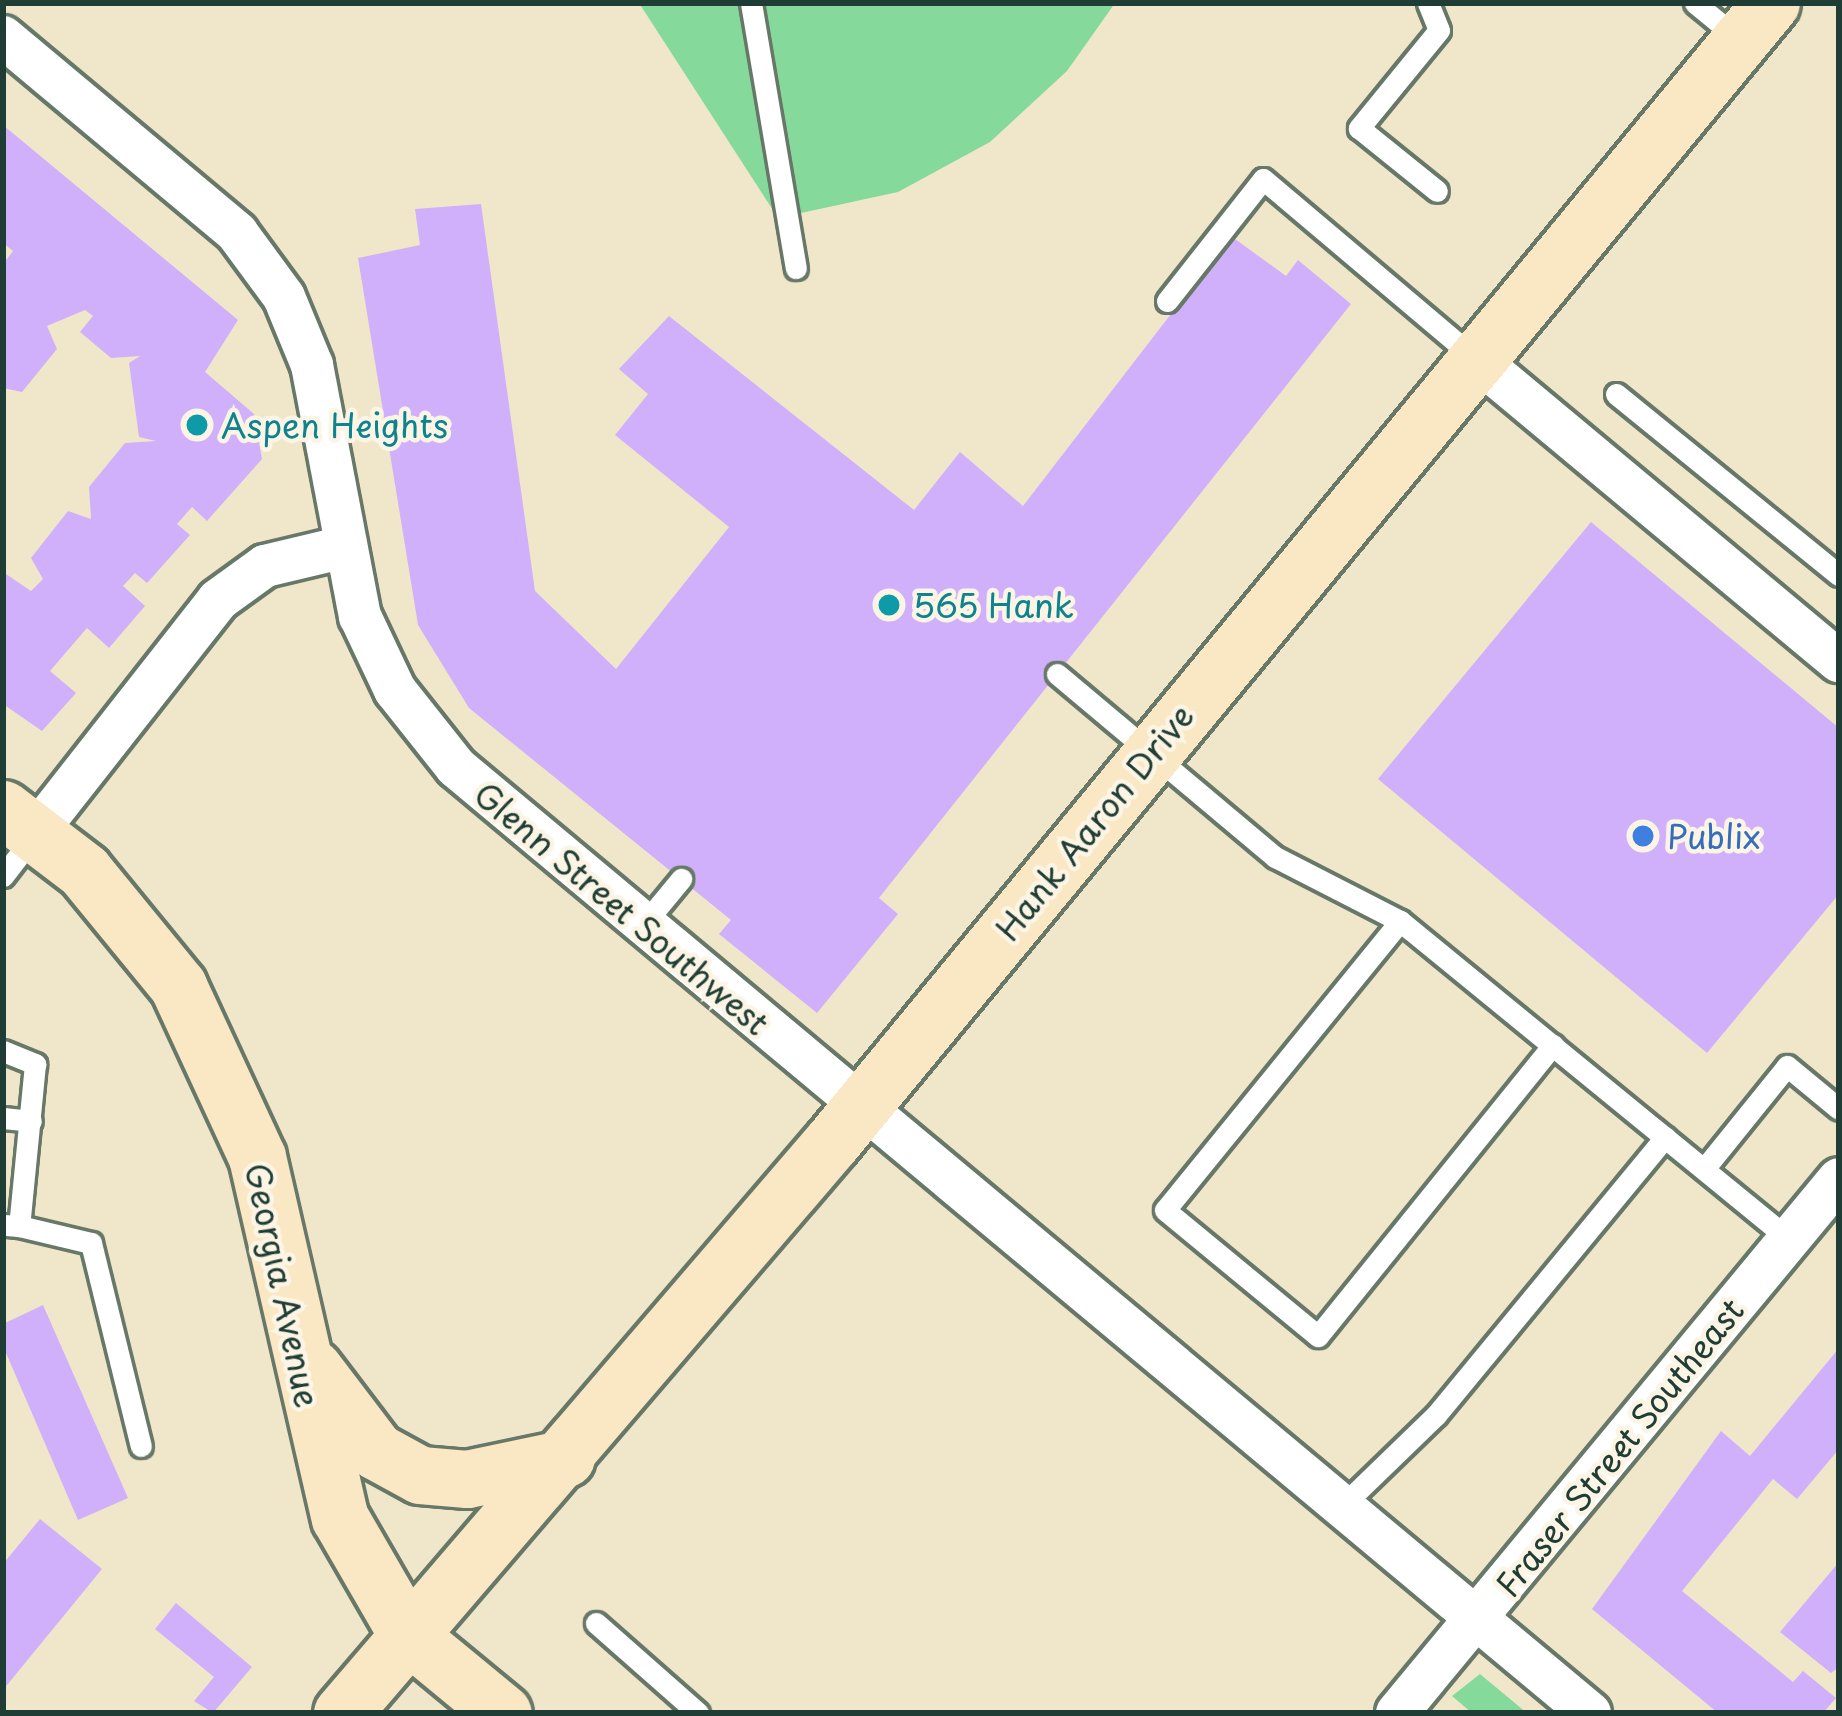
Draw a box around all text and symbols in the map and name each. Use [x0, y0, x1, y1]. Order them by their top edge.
place label: Aspen Heights [221, 405, 448, 445]
marker: Aspen Heights [184, 412, 210, 438]
place label: 565 Hank [913, 585, 1076, 625]
marker: 565 Hank [876, 592, 902, 618]
street label: Hank Aaron Drive [988, 697, 1200, 947]
street label: Glenn Street Southwest [465, 772, 779, 1044]
place label: Publix [1667, 816, 1761, 856]
marker: Publix [1630, 823, 1656, 849]
street label: Georgia Avenue [238, 1159, 328, 1411]
street label: Fraser Street Southeast [1485, 1288, 1753, 1606]

